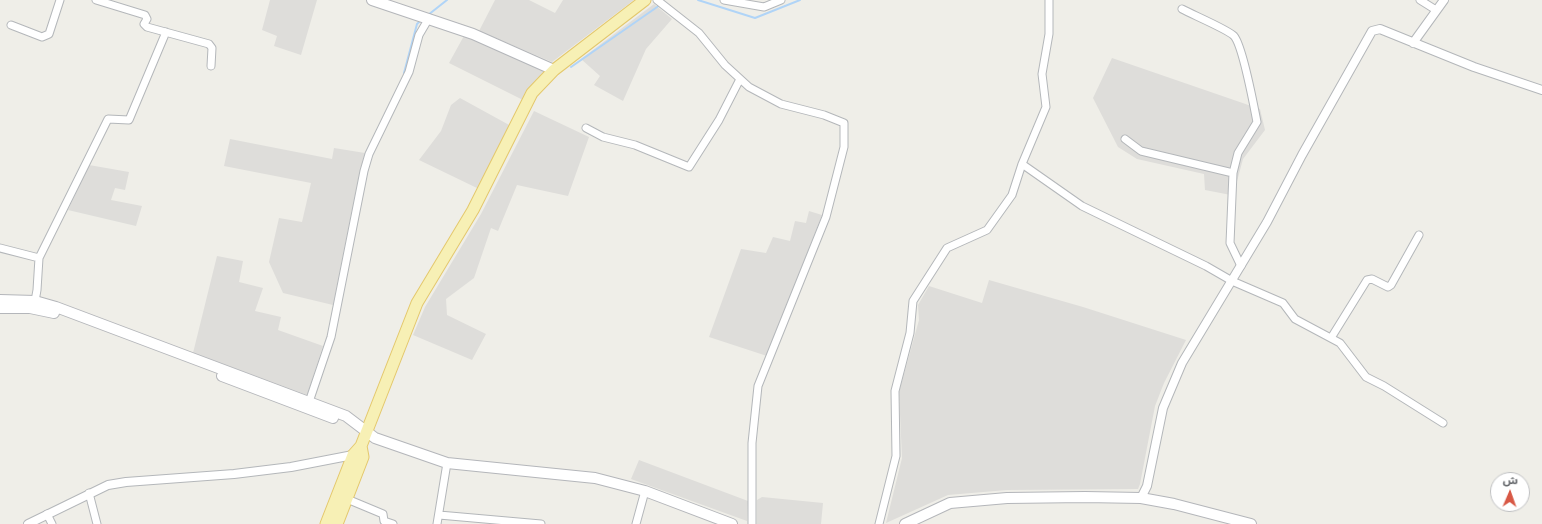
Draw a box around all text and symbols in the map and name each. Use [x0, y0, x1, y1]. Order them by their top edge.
north arrow [1490, 472, 1530, 512]
text: ش [1503, 474, 1518, 487]

